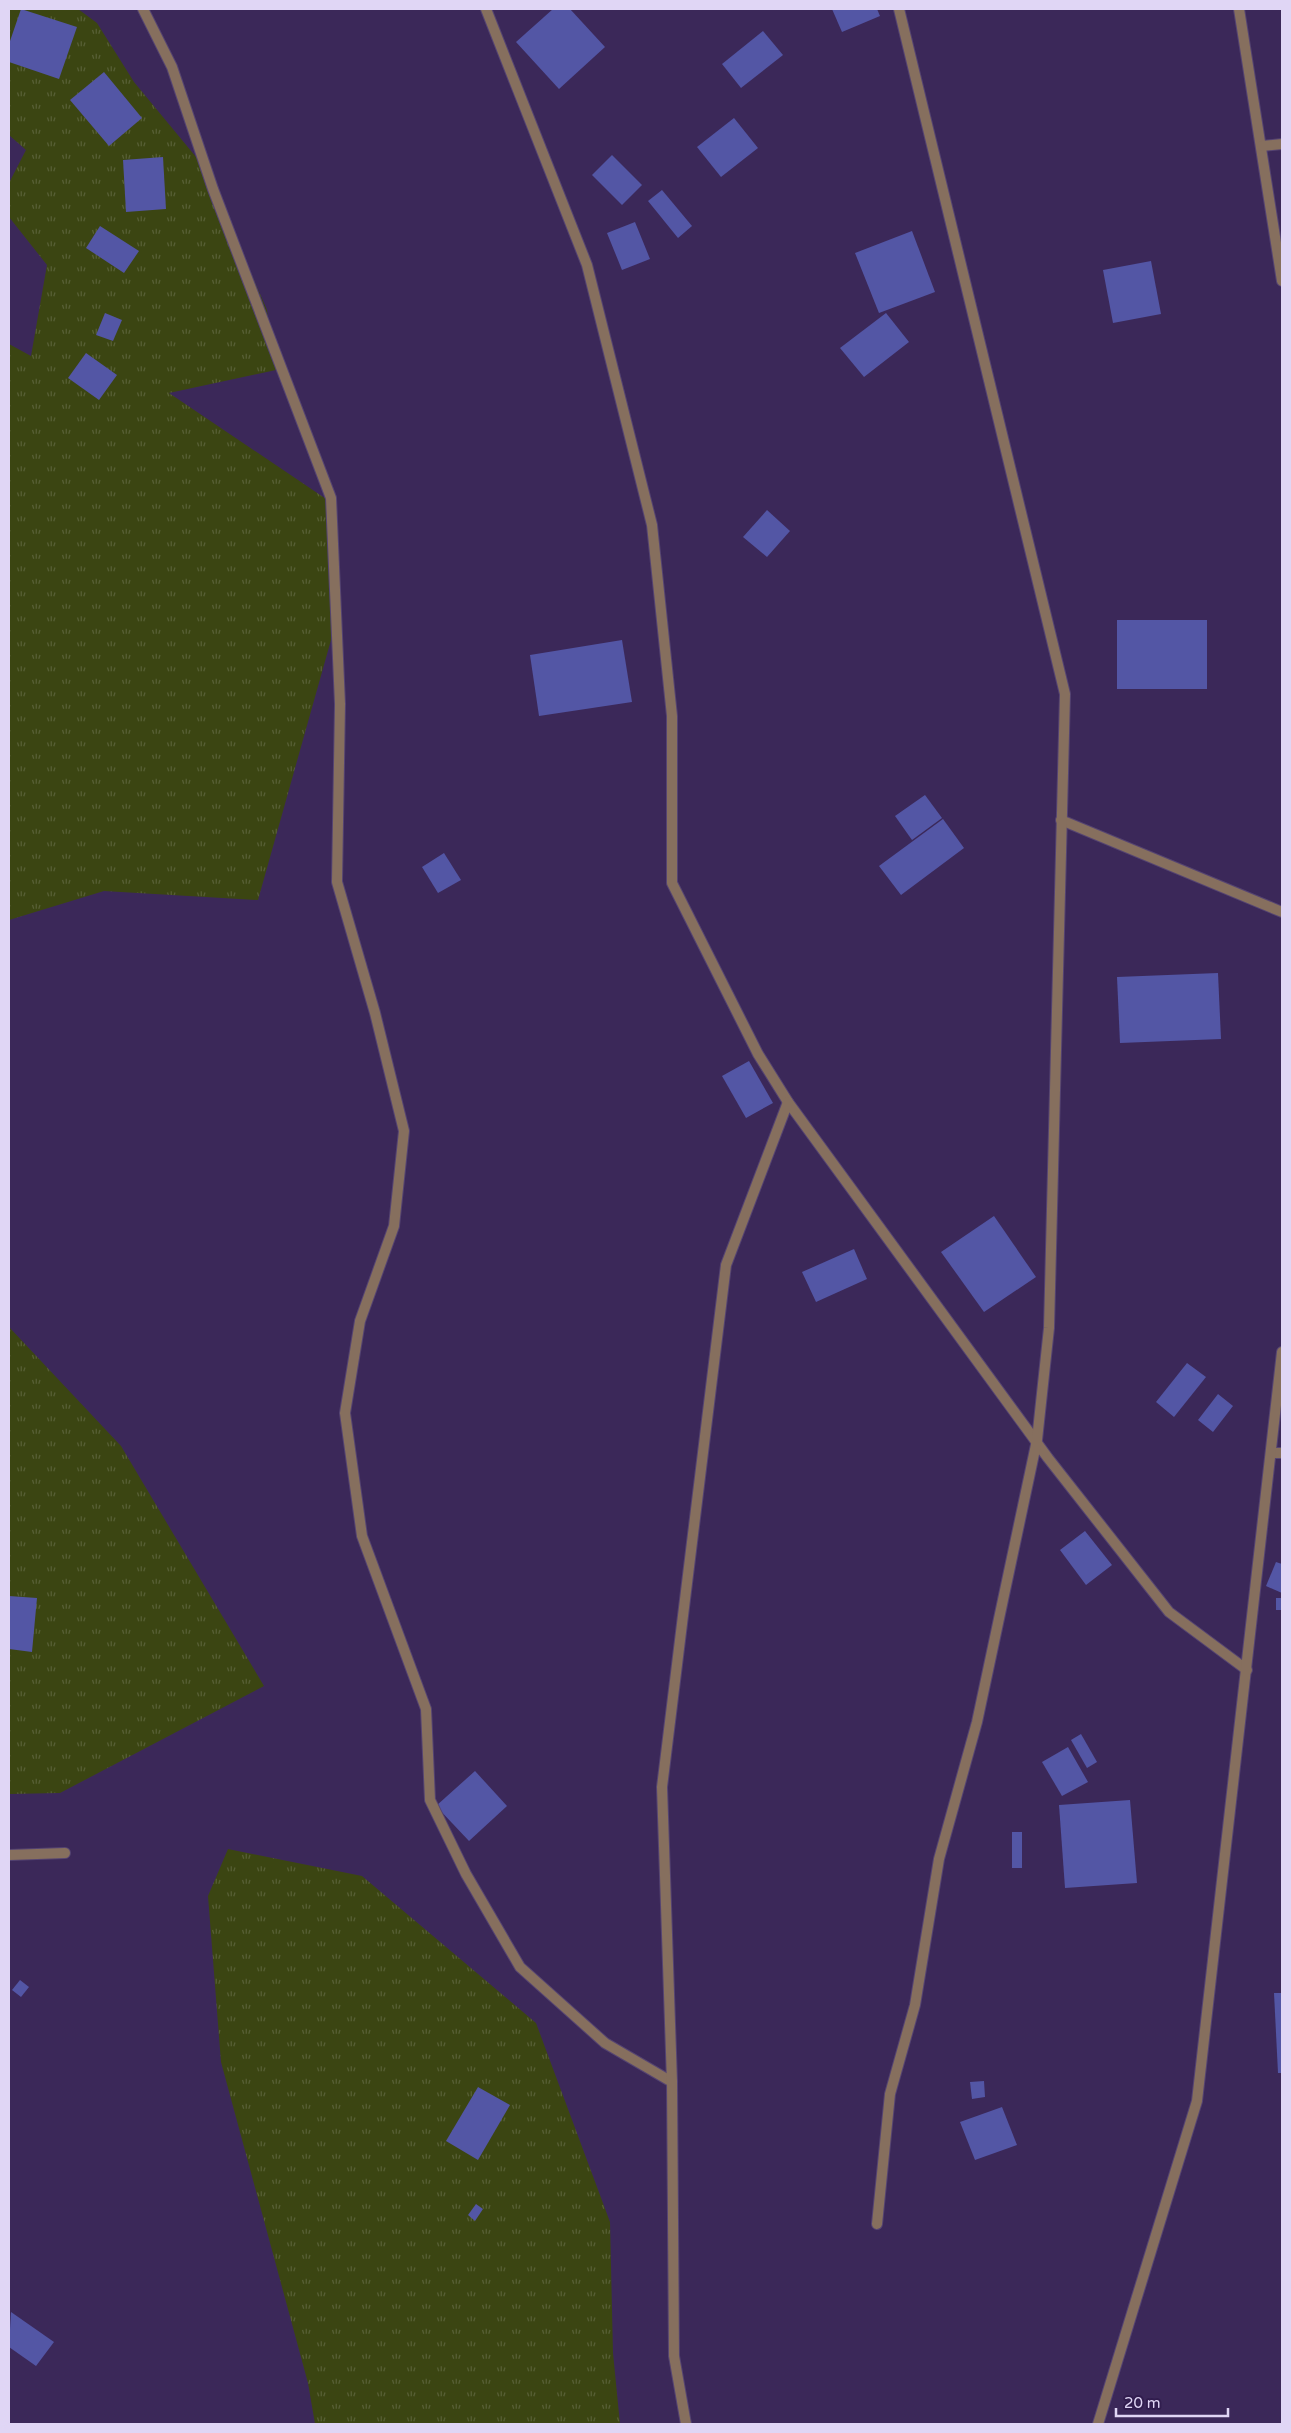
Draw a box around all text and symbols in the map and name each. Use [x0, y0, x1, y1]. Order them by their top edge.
scale bar [1116, 2386, 1228, 2418]
text: 20 m [1124, 2394, 1161, 2412]

